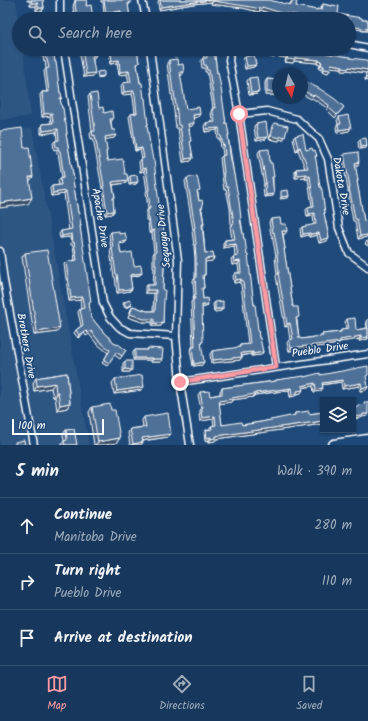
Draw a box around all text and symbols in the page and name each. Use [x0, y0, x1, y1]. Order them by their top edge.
search box [12, 12, 356, 56]
text: Search here [58, 22, 132, 46]
icon: search [26, 23, 48, 45]
north arrow [272, 68, 308, 104]
route start [230, 105, 248, 123]
street label: Dakota Drive [327, 155, 355, 217]
street label: Apache Drive [86, 187, 114, 249]
street label: Sequoya Drive [152, 203, 176, 269]
street label: Brothers Drive [11, 312, 41, 380]
street label: Pueblo Drive [291, 337, 350, 363]
route end [171, 373, 189, 391]
map controls [320, 397, 356, 433]
button: layers [320, 397, 356, 433]
scale bar [12, 417, 104, 436]
text: 100 m [18, 417, 46, 435]
text: 5 min [16, 458, 59, 485]
text: Walk · 390 m [277, 461, 352, 482]
text: Continue [54, 503, 112, 527]
icon: ahead [16, 515, 38, 537]
text: 280 m [315, 515, 352, 536]
text: Manitoba Drive [54, 527, 137, 548]
text: Turn right [54, 559, 121, 583]
icon: right [16, 571, 38, 593]
text: 110 m [322, 571, 352, 592]
text: Pueblo Drive [54, 583, 121, 604]
text: Arrive at destination [54, 626, 193, 650]
icon: arrive [16, 627, 38, 649]
tab: Map [46, 673, 68, 715]
tab: Directions [159, 673, 205, 715]
tab: Saved [296, 673, 322, 715]

